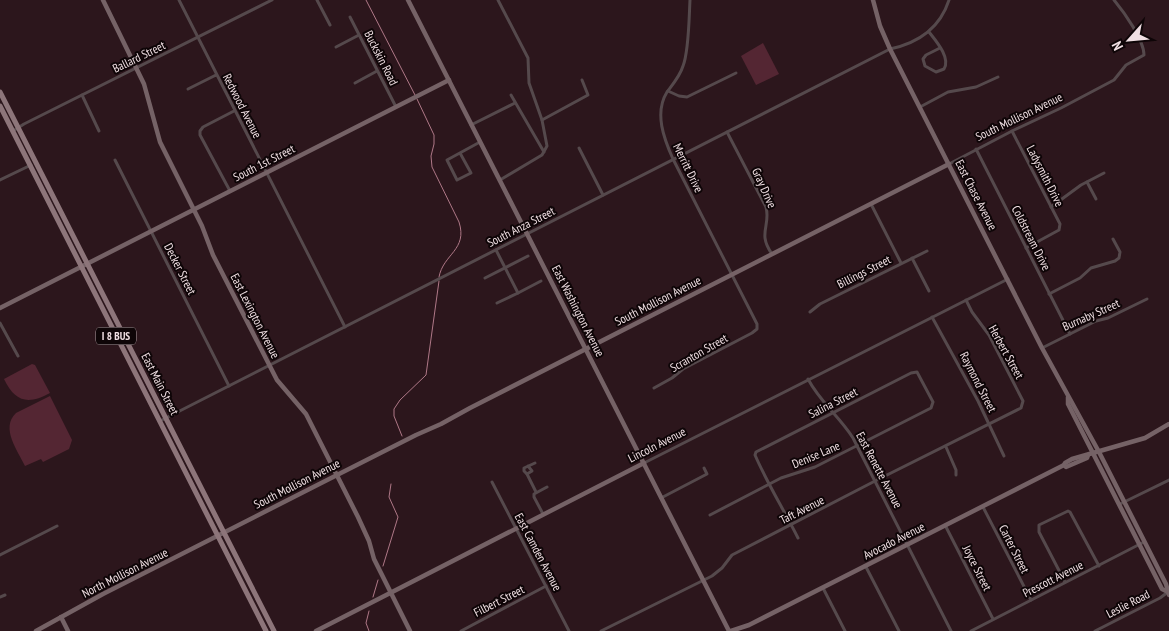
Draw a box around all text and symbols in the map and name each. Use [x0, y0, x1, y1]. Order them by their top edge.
north arrow [1104, 15, 1154, 65]
street label: Buckskin Road [361, 28, 402, 88]
street label: Ballard Street [110, 37, 168, 76]
text: N [1108, 38, 1127, 53]
street label: Redwood Avenue [220, 71, 265, 141]
street label: South Mollison Avenue [973, 89, 1065, 144]
street label: South 1st Street [231, 140, 298, 184]
street label: Merritt Drive [670, 141, 707, 195]
street label: Ladysmith Drive [1024, 143, 1067, 209]
street label: East Chase Avenue [952, 157, 1001, 233]
street label: Gray Drive [749, 165, 780, 210]
street label: South Anza Street [484, 203, 558, 250]
street label: Coldstream Drive [1009, 203, 1054, 273]
street label: Decker Street [161, 241, 200, 298]
street label: Billings Street [834, 251, 894, 291]
street label: East Washington Avenue [549, 262, 608, 359]
street label: East Lexington Avenue [228, 271, 283, 361]
street label: South Mollison Avenue [612, 272, 703, 329]
street label: Burnaby Street [1060, 295, 1122, 334]
street label: Herbert Street [986, 322, 1028, 382]
road number: I 8 BUS [96, 328, 136, 344]
street label: Scranton Street [667, 330, 731, 375]
street label: Raymond Street [957, 349, 1000, 415]
street label: East Main Street [138, 350, 183, 418]
street label: Salina Street [806, 384, 860, 421]
street label: Lincoln Avenue [625, 424, 688, 465]
street label: East Renette Avenue [853, 429, 906, 511]
street label: Denise Lane [790, 438, 842, 471]
street label: South Mollison Avenue [251, 455, 342, 512]
street label: Taft Avenue [777, 492, 827, 527]
street label: East Camden Avenue [512, 510, 565, 593]
street label: Avocado Avenue [860, 519, 927, 562]
street label: Carter Street [996, 522, 1033, 576]
street label: Joyce Street [959, 542, 996, 594]
street label: North Mollison Avenue [79, 544, 170, 601]
street label: Prescott Avenue [1020, 557, 1086, 600]
street label: Filbert Street [471, 581, 527, 620]
street label: Leslie Road [1103, 586, 1152, 621]

